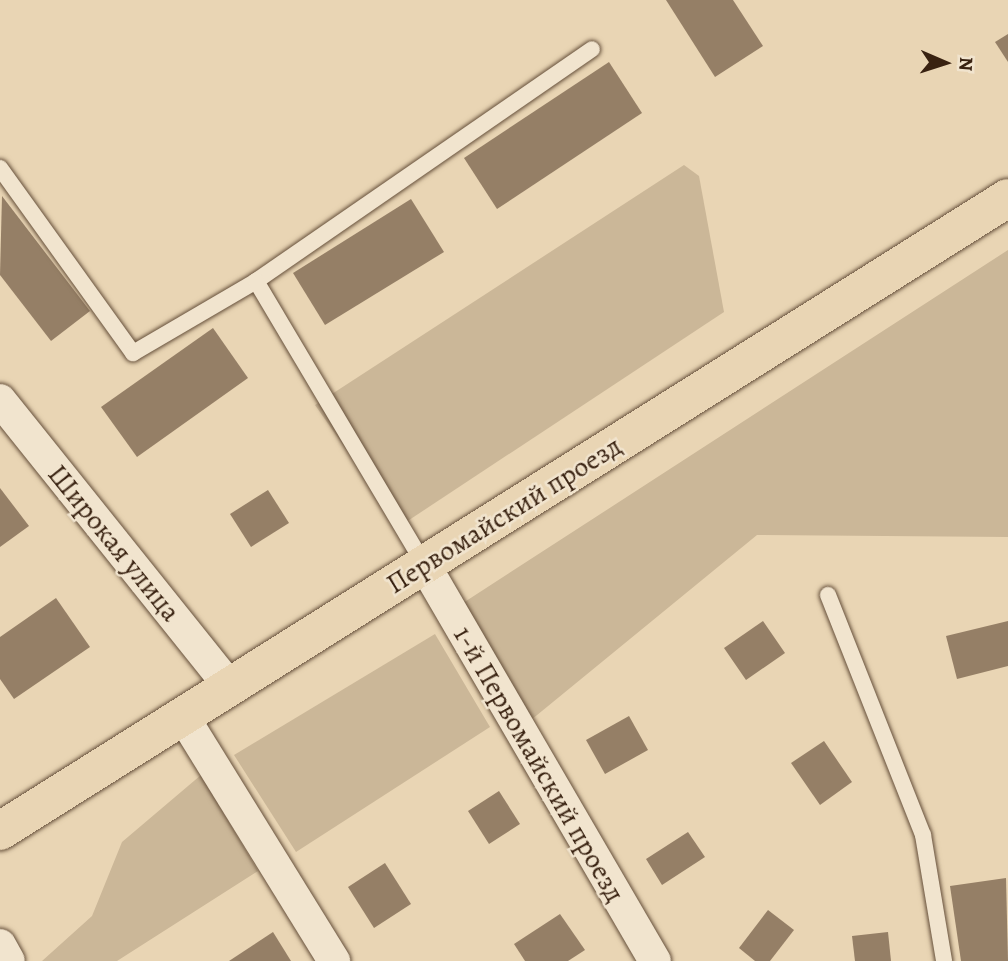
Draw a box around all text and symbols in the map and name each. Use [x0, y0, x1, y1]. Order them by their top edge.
north arrow [910, 28, 980, 98]
text: N [953, 57, 979, 72]
street label: Первомайский проезд [380, 429, 628, 601]
street label: Широкая улица [40, 458, 188, 628]
street label: 1-й Первомайский проезд [446, 620, 632, 908]

